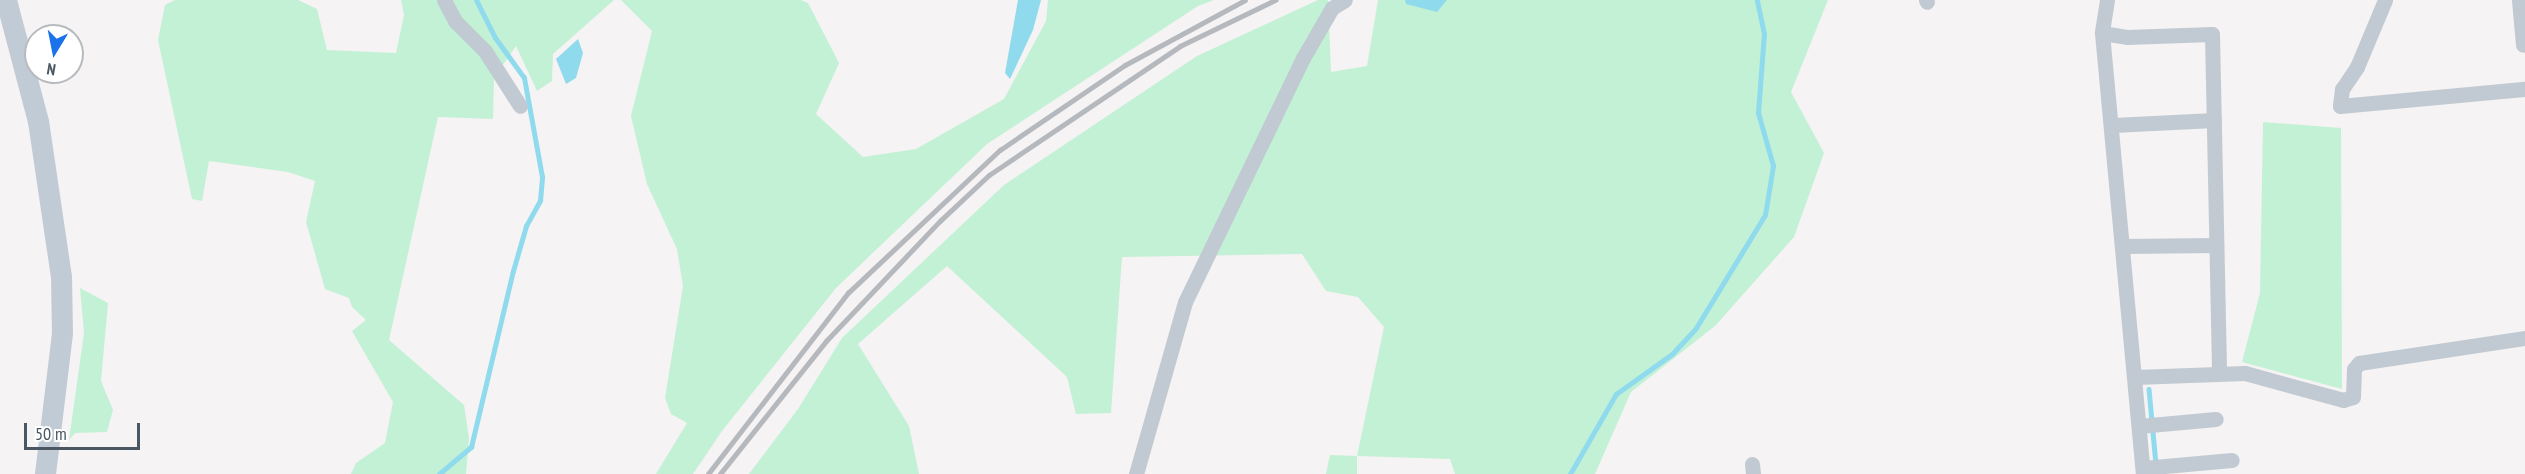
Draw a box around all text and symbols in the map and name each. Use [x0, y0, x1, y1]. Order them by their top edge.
north arrow [24, 24, 84, 84]
text: N [45, 59, 57, 80]
scale bar [27, 411, 142, 449]
text: 50 m [35, 422, 67, 445]

